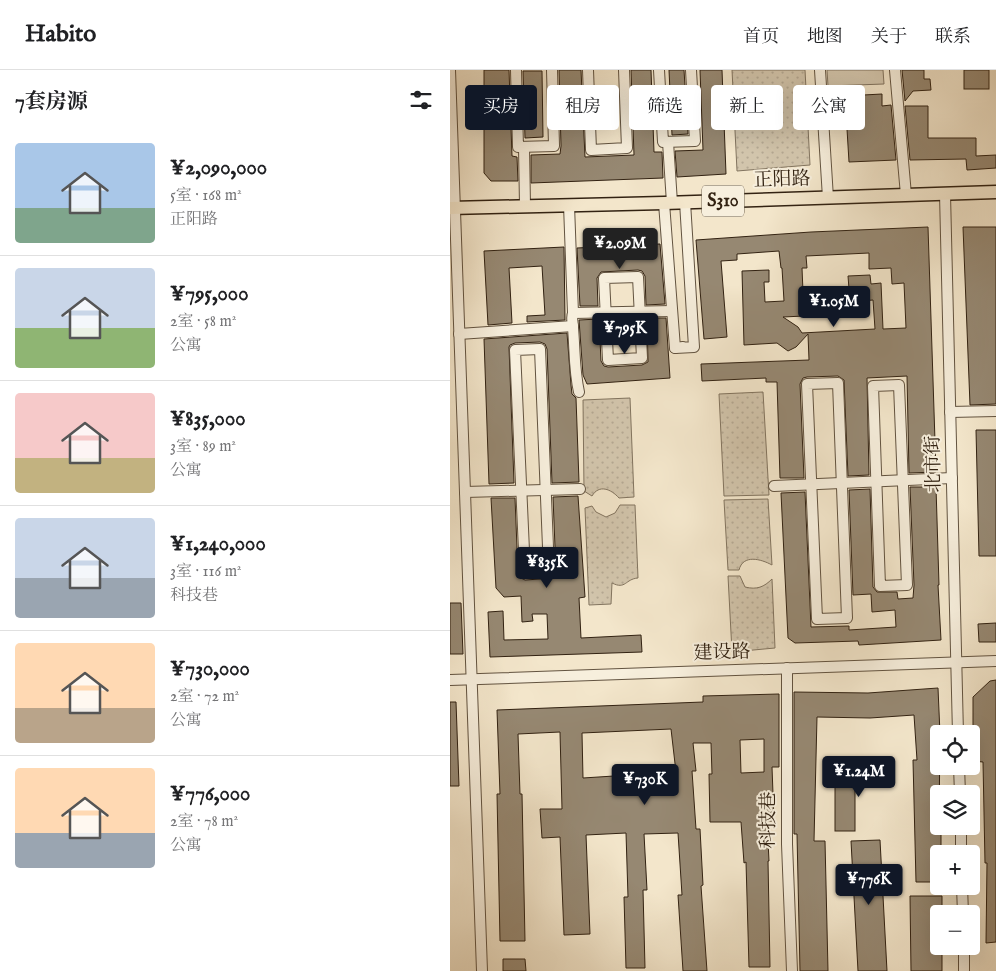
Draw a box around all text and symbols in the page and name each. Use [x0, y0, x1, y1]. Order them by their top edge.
text: Habito [25, 19, 96, 50]
text: 首页 [743, 26, 779, 49]
text: 地图 [807, 26, 843, 49]
text: 关于 [871, 26, 907, 49]
text: 联系 [935, 26, 971, 49]
chip: 买房 [465, 85, 537, 130]
chip: 租房 [547, 85, 619, 130]
chip: 筛选 [629, 85, 701, 130]
chip: 新上 [711, 85, 783, 130]
chip: 公寓 [793, 85, 865, 130]
icon: filters [407, 86, 435, 114]
text: 7套房源 [15, 89, 88, 116]
text: ¥2,090,000 [170, 155, 267, 182]
icon: home [55, 163, 115, 223]
street label: 正阳路 [753, 167, 811, 193]
road number: S310 [702, 185, 744, 216]
text: 5室 · 168 m² [170, 186, 242, 206]
text: 正阳路 [170, 210, 218, 230]
pin: ¥2.09M [579, 228, 661, 270]
text: ¥2.09M [594, 234, 646, 254]
text: ¥795,000 [170, 281, 248, 308]
pin: ¥1.05M [793, 286, 875, 328]
icon: home [55, 288, 115, 348]
text: ¥1.05M [809, 292, 859, 312]
text: 2室 · 58 m² [170, 312, 236, 332]
pin: ¥795K [590, 312, 660, 355]
text: ¥795K [603, 319, 647, 339]
text: 公寓 [170, 336, 202, 356]
text: ¥835,000 [170, 406, 246, 433]
icon: home [55, 413, 115, 473]
street label: 北市街 [922, 435, 946, 493]
text: 3室 · 89 m² [170, 437, 236, 457]
text: 公寓 [170, 461, 202, 481]
text: ¥1,240,000 [170, 531, 266, 558]
icon: home [55, 538, 115, 598]
pin: ¥835K [512, 546, 582, 589]
text: ¥835K [526, 553, 568, 573]
text: 3室 · 116 m² [170, 562, 241, 582]
text: 科技巷 [170, 586, 218, 606]
street label: 建设路 [693, 640, 751, 666]
text: ¥730,000 [170, 656, 250, 683]
icon: home [55, 663, 115, 723]
text: 2室 · 72 m² [170, 687, 239, 707]
text: 公寓 [170, 711, 202, 731]
map controls [930, 725, 980, 955]
button: locate [930, 725, 980, 775]
pin: ¥1.24M [818, 756, 900, 798]
text: ¥1.24M [833, 762, 885, 782]
pin: ¥730K [610, 764, 680, 806]
text: ¥730K [623, 770, 667, 790]
text: ¥776,000 [170, 781, 250, 808]
button: layers [930, 785, 980, 835]
icon: home [55, 788, 115, 848]
street label: 科技巷 [757, 791, 781, 849]
text: 2室 · 78 m² [170, 812, 238, 832]
text: 公寓 [170, 836, 202, 856]
button: + [930, 845, 980, 895]
pin: ¥776K [834, 864, 904, 906]
text: ¥776K [847, 870, 891, 890]
button: − [930, 905, 980, 955]

